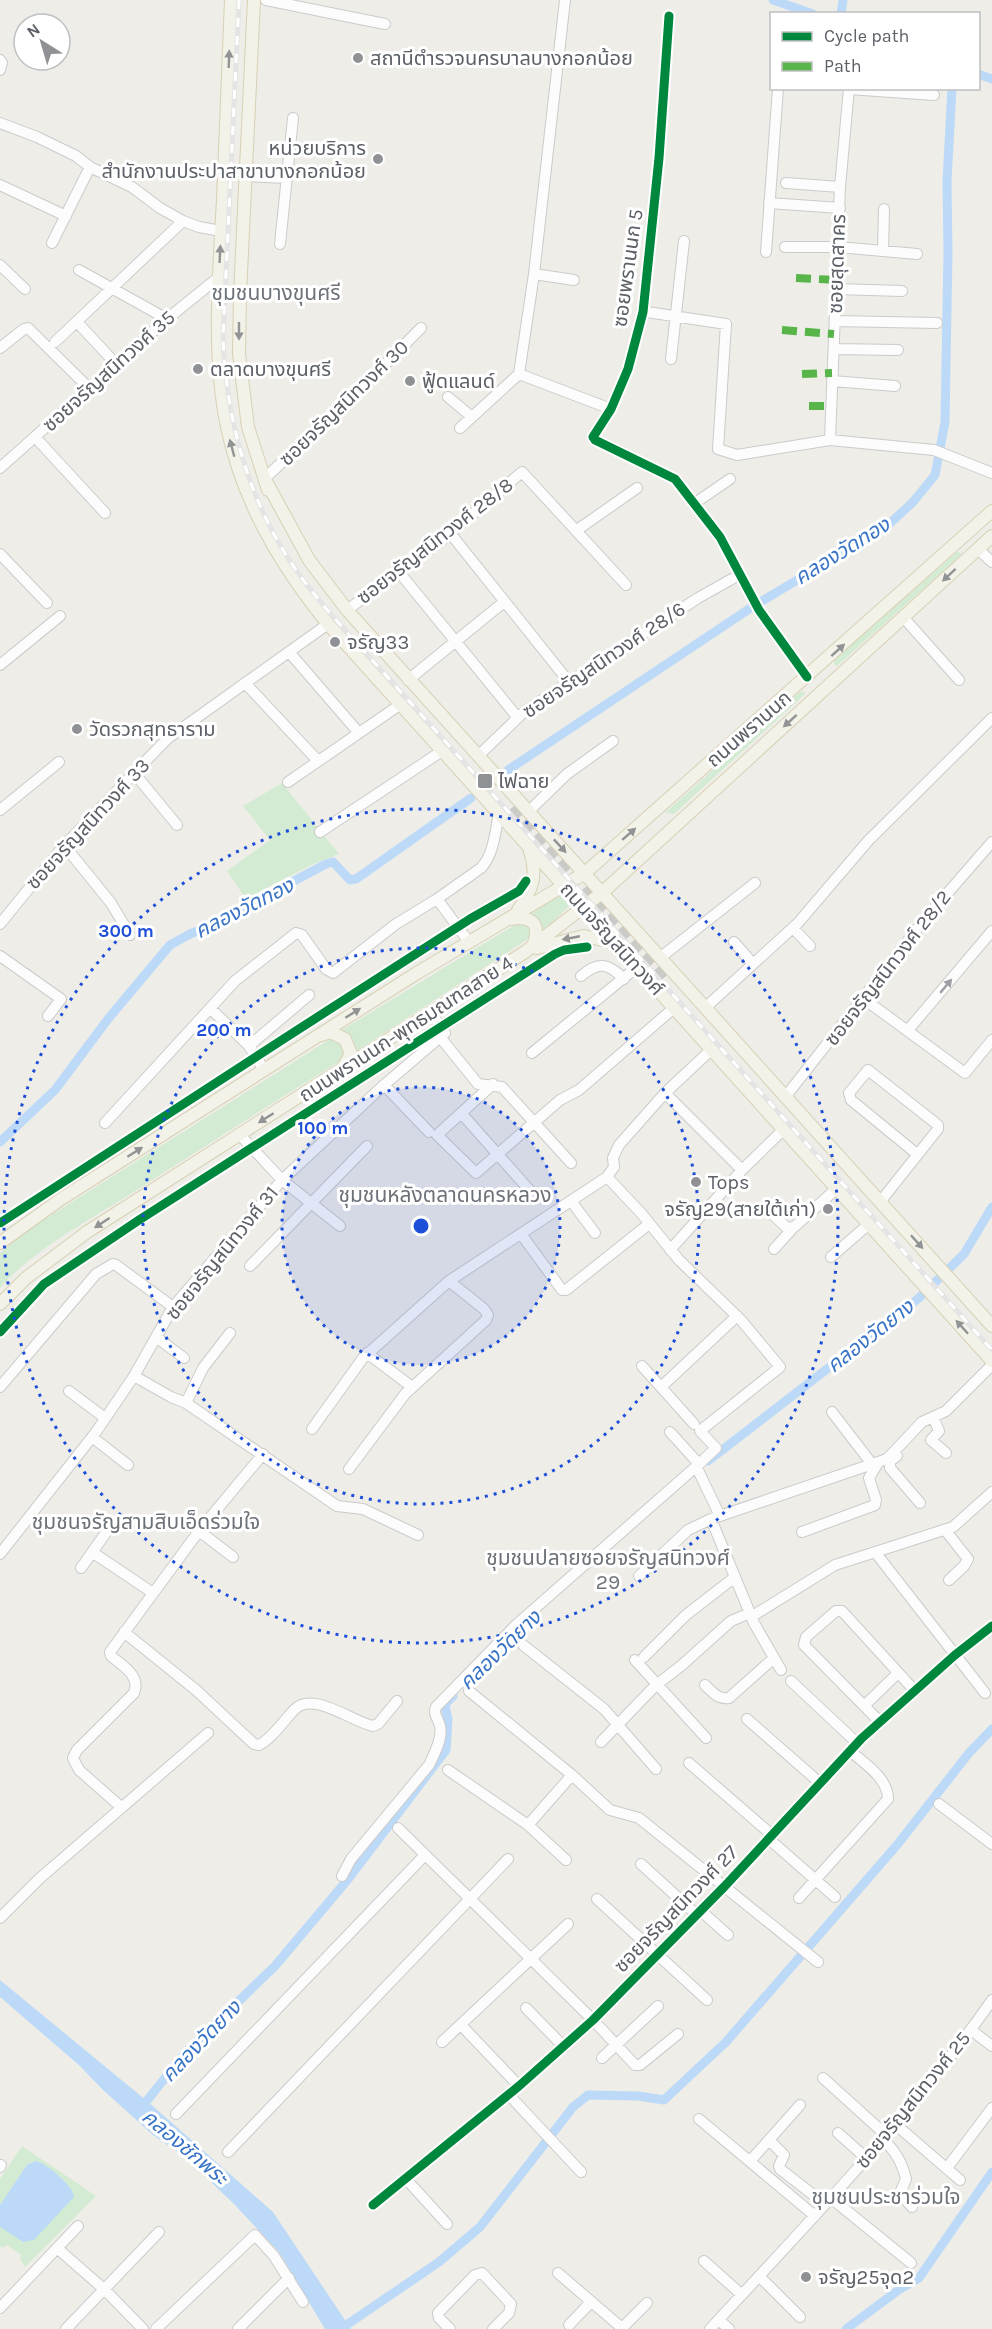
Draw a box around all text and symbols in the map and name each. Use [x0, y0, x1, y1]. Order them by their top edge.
north arrow [12, 12, 72, 72]
legend [770, 12, 980, 90]
text: N [23, 19, 44, 41]
text: Cycle path [824, 25, 909, 47]
place label: สถานีตำรวจนครบาลบางกอกน้อย [370, 47, 633, 70]
one-way arrow [224, 50, 233, 69]
marker: สถานีตำรวจนครบาลบางกอกน้อย [351, 51, 365, 65]
text: Path [824, 55, 862, 77]
place label: หน่วยบริการ สำนักงานประปาสาขาบางกอกน้อย [102, 137, 366, 183]
marker: หน่วยบริการ สำนักงานประปาสาขาบางกอกน้อย [371, 152, 385, 166]
street label: ซอยพรานนก 5 [608, 208, 648, 328]
street label: ซอยสุดสาคร [824, 214, 850, 314]
one-way arrow [216, 245, 225, 264]
district label: ชุมชนบางขุนศรี [211, 281, 341, 306]
street label: ซอยจรัญสนิทวงศ์ 35 [38, 306, 180, 436]
one-way arrow [234, 322, 244, 341]
street label: ซอยจรัญสนิทวงศ์ 30 [275, 336, 413, 470]
place label: ตลาดบางขุนศรี [210, 358, 331, 381]
marker: ตลาดบางขุนศรี [191, 362, 205, 376]
place label: ฟู้ดแลนด์ [422, 370, 495, 394]
marker: ฟู้ดแลนด์ [403, 374, 417, 388]
one-way arrow [227, 439, 237, 457]
street label: ซอยจรัญสนิทวงศ์ 28/8 [352, 473, 518, 609]
water label: คลองวัดทอง [790, 511, 895, 590]
one-way arrow [942, 568, 956, 582]
street label: ซอยจรัญสนิทวงศ์ 28/6 [518, 597, 690, 723]
place label: จรัญ33 [347, 631, 409, 654]
marker: จรัญ33 [328, 635, 342, 649]
one-way arrow [830, 644, 845, 657]
street label: ถนนพรานนก [702, 686, 796, 772]
one-way arrow [782, 714, 797, 728]
place label: วัดรวกสุทธาราม [89, 718, 216, 741]
marker: วัดรวกสุทธาราม [70, 722, 84, 736]
street label: ซอยจรัญสนิทวงศ์ 33 [21, 754, 155, 894]
place label: ไฟฉาย [497, 770, 549, 793]
marker: ไฟฉาย [476, 772, 494, 790]
one-way arrow [621, 828, 637, 841]
one-way arrow [553, 838, 566, 853]
water label: คลองวัดทอง [191, 872, 299, 943]
street label: ถนนจรัญสนิทวงศ์ [555, 878, 669, 1000]
street label: ซอยจรัญสนิทวงศ์ 28/2 [820, 886, 956, 1050]
text: 300 m [98, 920, 154, 942]
one-way arrow [562, 934, 581, 943]
street label: ถนนพรานนก-พุทธมณฑลสาย 4 [295, 951, 517, 1107]
one-way arrow [939, 978, 952, 994]
one-way arrow [345, 1008, 361, 1019]
text: 200 m [196, 1019, 252, 1041]
one-way arrow [258, 1113, 274, 1124]
text: 100 m [298, 1117, 348, 1139]
one-way arrow [127, 1146, 143, 1157]
place label: Tops [708, 1171, 750, 1194]
marker: Tops [689, 1175, 703, 1189]
street label: ซอยจรัญสนิทวงศ์ 31 [161, 1182, 283, 1324]
district label: ชุมชนหลังตลาดนครหลวง [338, 1183, 552, 1208]
place label: จรัญ29(สายใต้เก่า) [664, 1198, 816, 1221]
marker: จรัญ29(สายใต้เก่า) [821, 1202, 835, 1216]
centre of rings [411, 1216, 431, 1236]
one-way arrow [94, 1217, 110, 1228]
one-way arrow [910, 1234, 923, 1249]
water label: คลองวัดยาง [822, 1294, 920, 1377]
one-way arrow [955, 1320, 969, 1335]
district label: ชุมชนจรัญสามสิบเอ็ดร่วมใจ [32, 1509, 260, 1535]
district label: ชุมชนปลายซอยจรัญสนิทวงศ์ 29 [486, 1546, 730, 1594]
water label: คลองวัดยาง [454, 1604, 547, 1695]
street label: ซอยจรัญสนิทวงศ์ 27 [609, 1840, 743, 1977]
water label: คลองวัดยาง [156, 1994, 247, 2087]
street label: ซอยจรัญสนิทวงศ์ 25 [851, 2027, 975, 2173]
water label: คลองชักพระ [137, 2104, 234, 2191]
district label: ชุมชนประชาร่วมใจ [811, 2185, 961, 2210]
place label: จรัญ25จุด2 [818, 2266, 914, 2289]
marker: จรัญ25จุด2 [799, 2270, 813, 2284]

